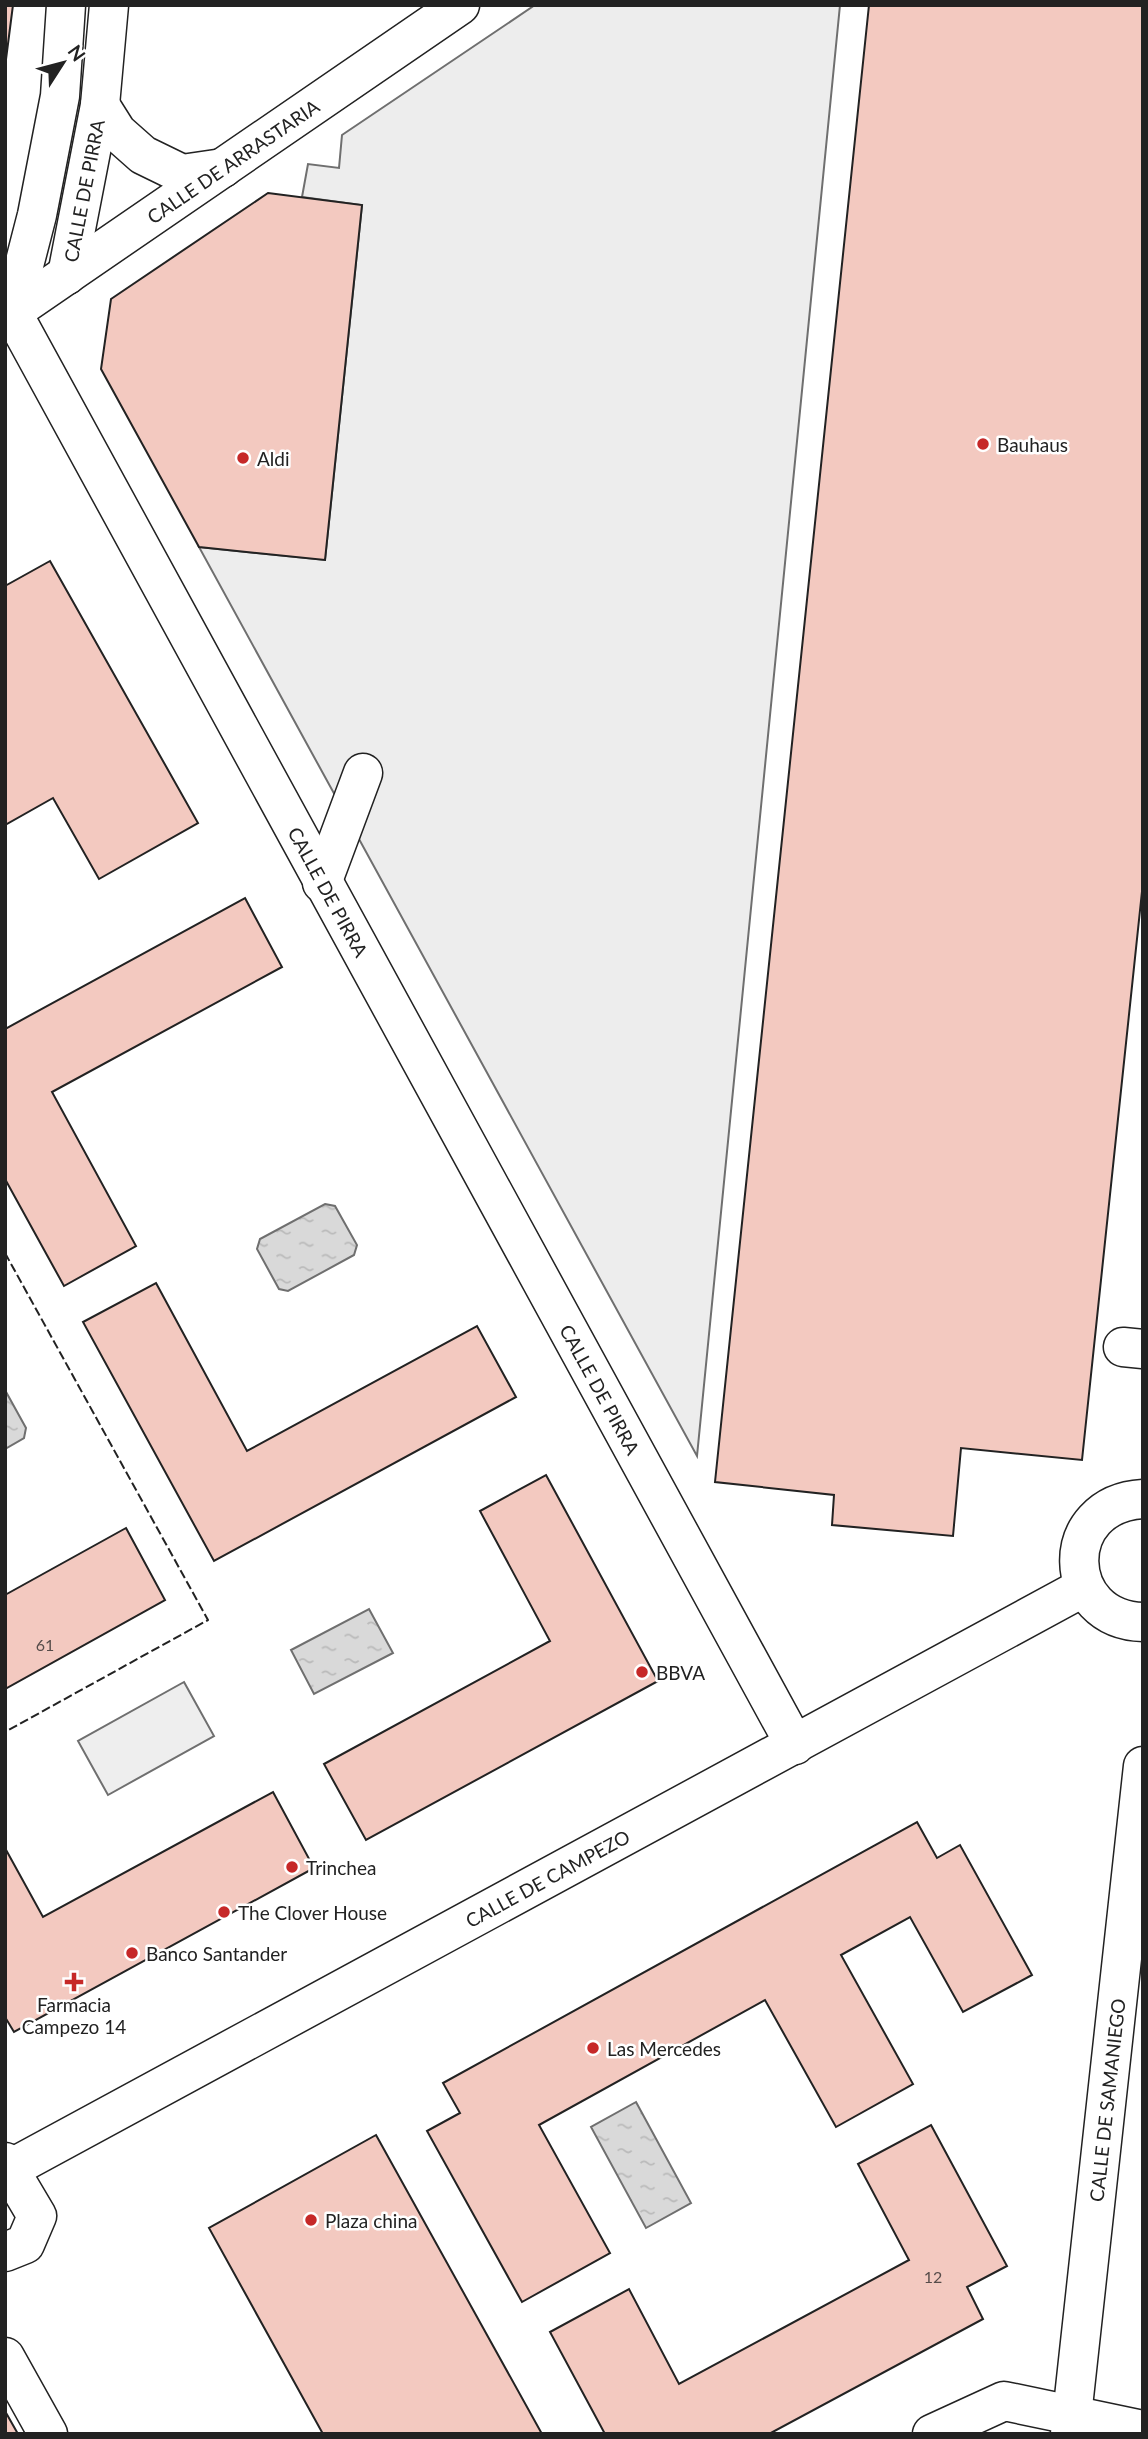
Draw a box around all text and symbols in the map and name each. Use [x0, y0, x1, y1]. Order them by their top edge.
north arrow [28, 28, 98, 98]
text: N [64, 40, 91, 65]
street label: CALLE DE ARRASTARIA [142, 94, 323, 228]
street label: CALLE DE PIRRA [58, 117, 108, 264]
place label: Bauhaus [997, 433, 1068, 456]
marker: Bauhaus [975, 436, 991, 452]
place label: Aldi [257, 447, 290, 470]
marker: Aldi [235, 450, 251, 466]
street label: CALLE DE PIRRA [284, 823, 374, 961]
street label: CALLE DE PIRRA [556, 1320, 645, 1458]
house number: 61 [36, 1635, 54, 1654]
place label: BBVA [656, 1661, 705, 1684]
marker: BBVA [634, 1664, 650, 1680]
street label: CALLE DE CAMPEZO [461, 1824, 633, 1932]
place label: Trinchea [306, 1856, 376, 1879]
marker: Trinchea [284, 1859, 300, 1875]
place label: The Clover House [238, 1901, 387, 1924]
marker: The Clover House [216, 1904, 232, 1920]
place label: Banco Santander [146, 1942, 287, 1965]
marker: Banco Santander [124, 1945, 140, 1961]
marker: Farmacia Campezo 14 [66, 1974, 82, 1990]
place label: Farmacia Campezo 14 [22, 1993, 126, 2038]
street label: CALLE DE SAMANIEGO [1084, 1997, 1129, 2203]
place label: Las Mercedes [607, 2037, 721, 2060]
marker: Las Mercedes [585, 2040, 601, 2056]
place label: Plaza china [325, 2209, 417, 2232]
marker: Plaza china [303, 2212, 319, 2228]
house number: 12 [924, 2267, 942, 2286]

